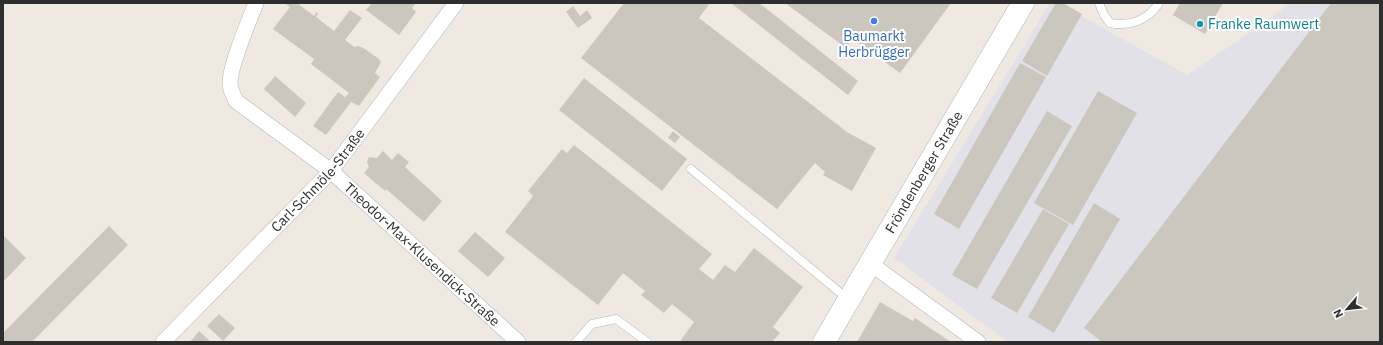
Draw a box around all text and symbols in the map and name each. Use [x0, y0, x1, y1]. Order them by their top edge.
place label: Franke Raumwert [1208, 15, 1319, 33]
marker: Baumarkt Herbrügger [869, 16, 879, 26]
marker: Franke Raumwert [1195, 19, 1205, 29]
place label: Baumarkt Herbrügger [838, 27, 910, 61]
street label: Fröndenberger Straße [881, 108, 967, 236]
street label: Carl-Schmöle-Straße [267, 125, 369, 236]
street label: Theodor-Max-Klusendick-Straße [340, 178, 504, 330]
north arrow [1327, 289, 1367, 329]
text: N [1330, 307, 1346, 320]

